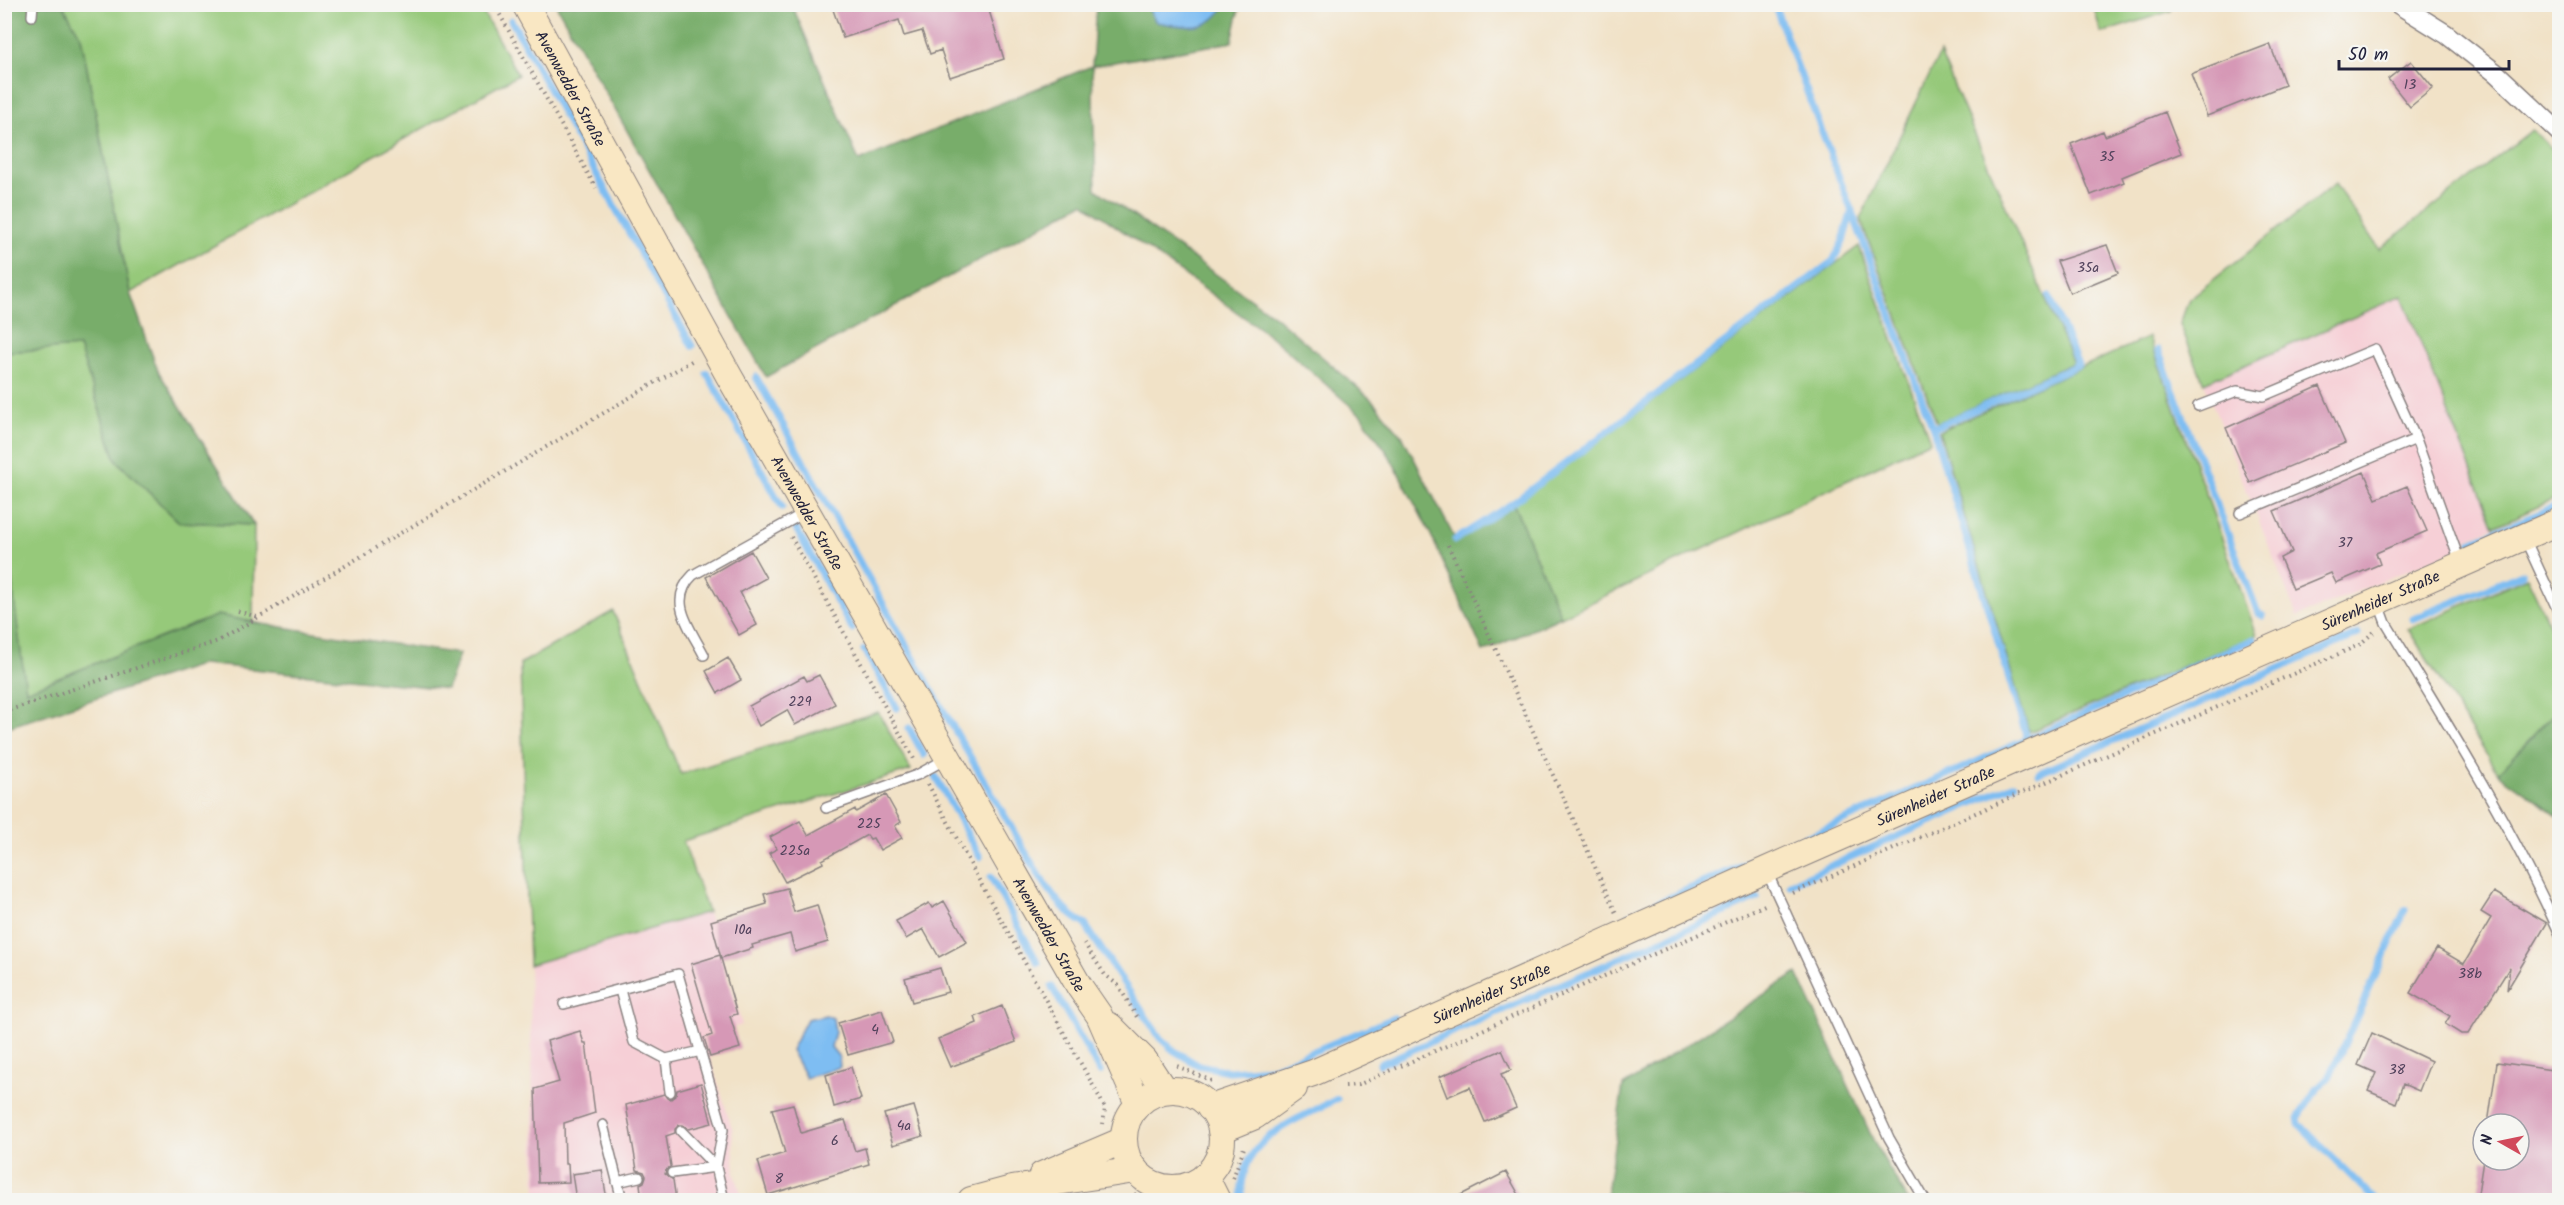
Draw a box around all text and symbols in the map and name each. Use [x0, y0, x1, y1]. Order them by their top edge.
street label: Avenwedder Straße [528, 26, 612, 152]
scale bar [2339, 33, 2508, 71]
text: 50 m [2348, 41, 2388, 70]
house number: 13 [2404, 74, 2416, 96]
house number: 35 [2099, 146, 2116, 168]
house number: 35a [2077, 257, 2099, 279]
street label: Avenwedder Straße [763, 451, 849, 576]
house number: 37 [2338, 532, 2353, 554]
street label: Sürenheider Straße [2317, 564, 2444, 639]
house number: 229 [788, 691, 812, 713]
street label: Sürenheider Straße [1872, 760, 1999, 834]
house number: 225 [857, 813, 882, 835]
house number: 225a [780, 840, 810, 862]
street label: Avenwedder Straße [1005, 873, 1091, 998]
house number: 10a [734, 919, 752, 941]
street label: Sürenheider Straße [1428, 957, 1555, 1032]
house number: 38b [2458, 963, 2483, 985]
house number: 4 [871, 1019, 879, 1041]
house number: 38 [2389, 1059, 2406, 1081]
north arrow [2471, 1112, 2531, 1172]
house number: 4a [897, 1115, 911, 1137]
house number: 6 [831, 1130, 839, 1152]
text: N [2475, 1133, 2501, 1147]
house number: 8 [775, 1168, 784, 1190]

